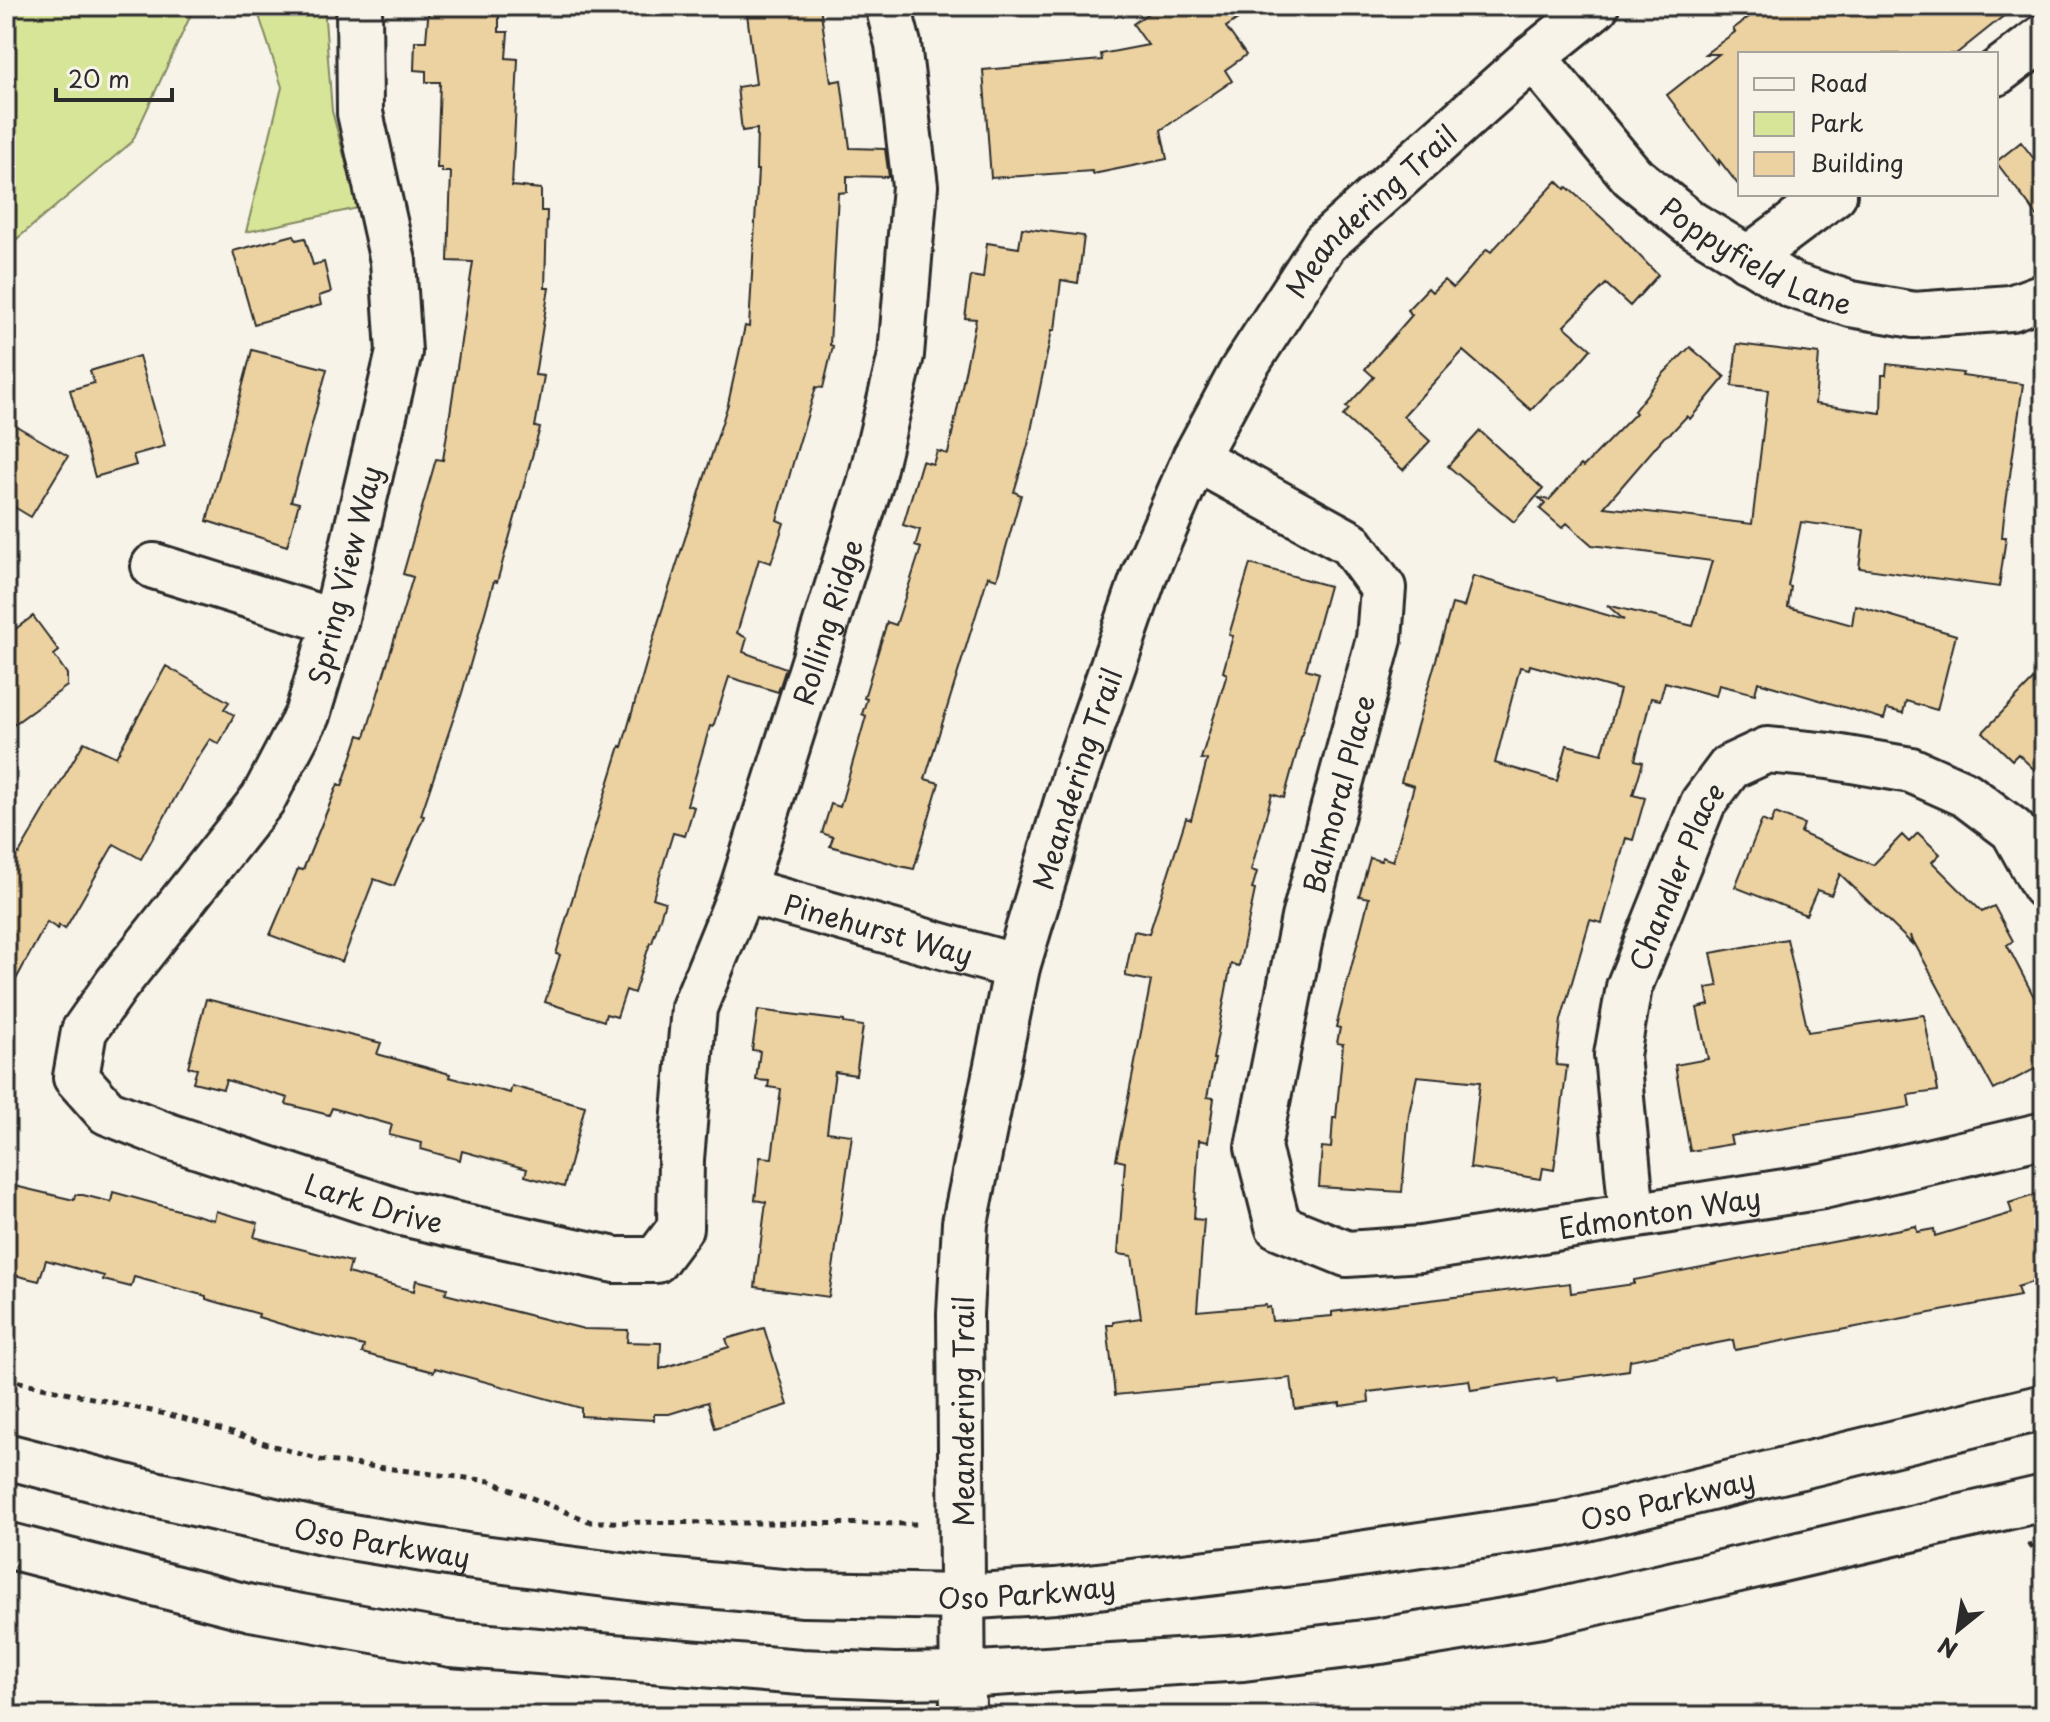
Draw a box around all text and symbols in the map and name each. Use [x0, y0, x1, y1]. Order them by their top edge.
scale bar [56, 52, 172, 102]
legend [1738, 52, 1998, 196]
text: 20 m [68, 60, 130, 96]
text: Road [1810, 64, 1868, 100]
text: Park [1810, 104, 1864, 140]
street label: Meandering Trail [1274, 114, 1466, 306]
text: Building [1810, 144, 1904, 180]
street label: Poppyfield Lane [1651, 186, 1858, 325]
street label: Spring View Way [296, 461, 392, 689]
street label: Rolling Ridge [780, 533, 873, 710]
street label: Meandering Trail [1020, 662, 1132, 895]
street label: Balmoral Place [1291, 690, 1385, 898]
street label: Chandler Place [1616, 772, 1734, 977]
street label: Pinehurst Way [779, 881, 978, 975]
street label: Lark Drive [299, 1161, 447, 1243]
street label: Edmonton Way [1556, 1175, 1764, 1249]
street label: Meandering Trail [941, 1296, 984, 1526]
street label: Oso Parkway [1575, 1457, 1759, 1540]
street label: Oso Parkway [290, 1505, 474, 1578]
street label: Oso Parkway [937, 1563, 1118, 1619]
north arrow [1918, 1590, 1998, 1670]
text: N [1931, 1630, 1963, 1667]

